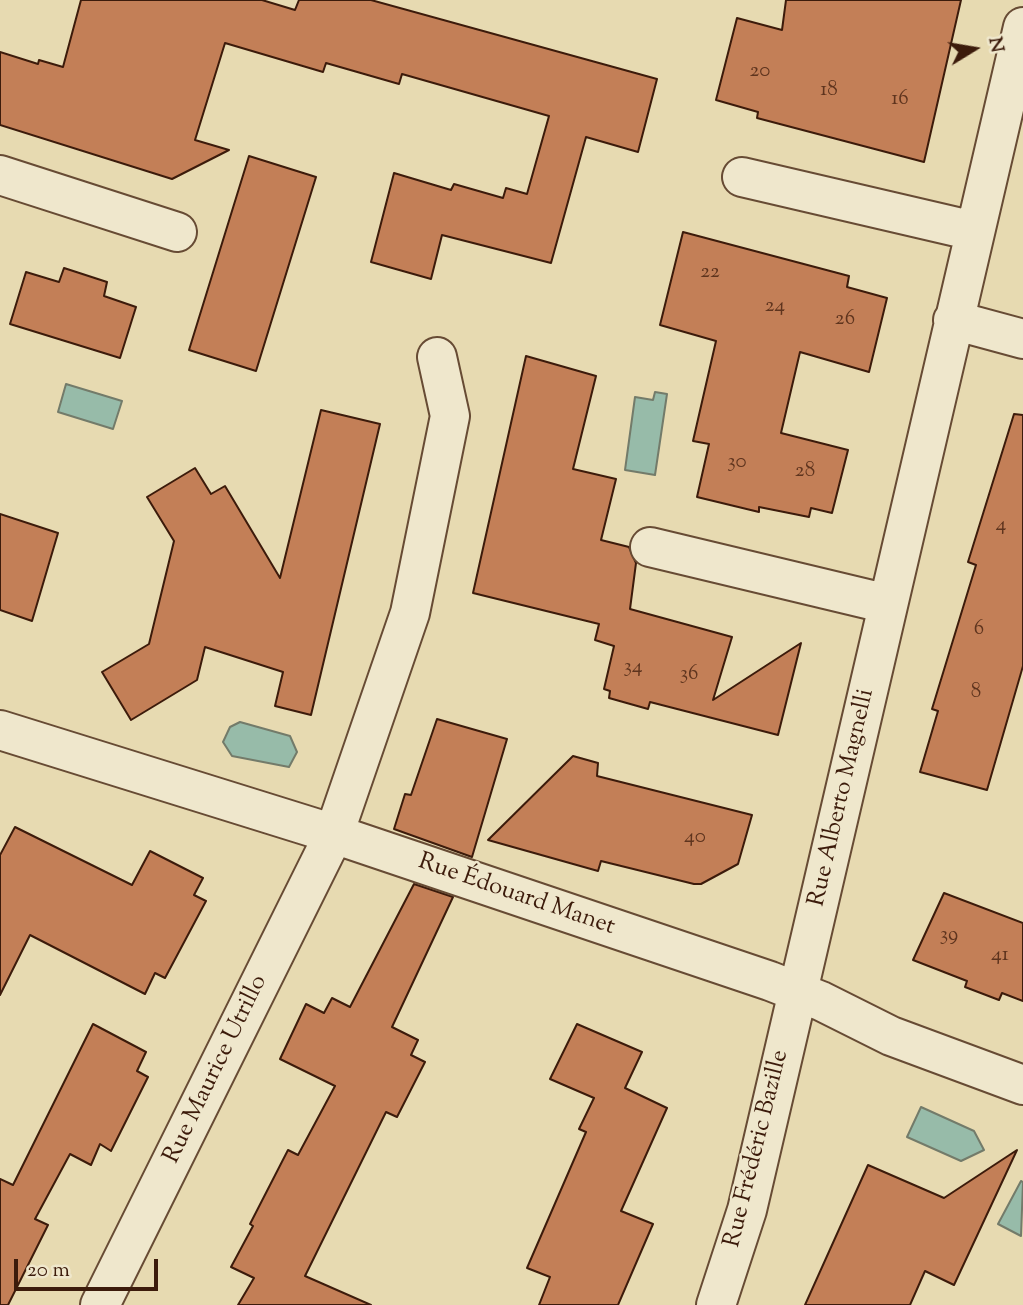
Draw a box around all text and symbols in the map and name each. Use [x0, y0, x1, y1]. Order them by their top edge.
north arrow [939, 14, 1009, 84]
text: N [980, 35, 1010, 55]
house number: 20 [750, 59, 770, 85]
house number: 18 [820, 78, 838, 104]
house number: 16 [891, 87, 909, 113]
house number: 22 [700, 260, 720, 286]
house number: 24 [765, 294, 785, 320]
house number: 26 [835, 307, 855, 333]
house number: 30 [727, 450, 747, 476]
house number: 28 [795, 459, 815, 485]
house number: 4 [996, 513, 1006, 539]
house number: 6 [974, 617, 984, 643]
house number: 34 [623, 655, 643, 681]
house number: 36 [680, 662, 698, 688]
house number: 8 [971, 680, 981, 706]
street label: Rue Alberto Magnelli [804, 686, 882, 910]
house number: 40 [684, 825, 706, 851]
street label: Rue Édouard Manet [414, 849, 618, 943]
house number: 39 [940, 923, 958, 949]
house number: 41 [991, 943, 1009, 969]
street label: Rue Maurice Utrillo [159, 971, 275, 1169]
street label: Rue Frédéric Bazille [720, 1047, 796, 1251]
scale bar [18, 1246, 161, 1290]
text: 20 m [27, 1256, 70, 1286]

